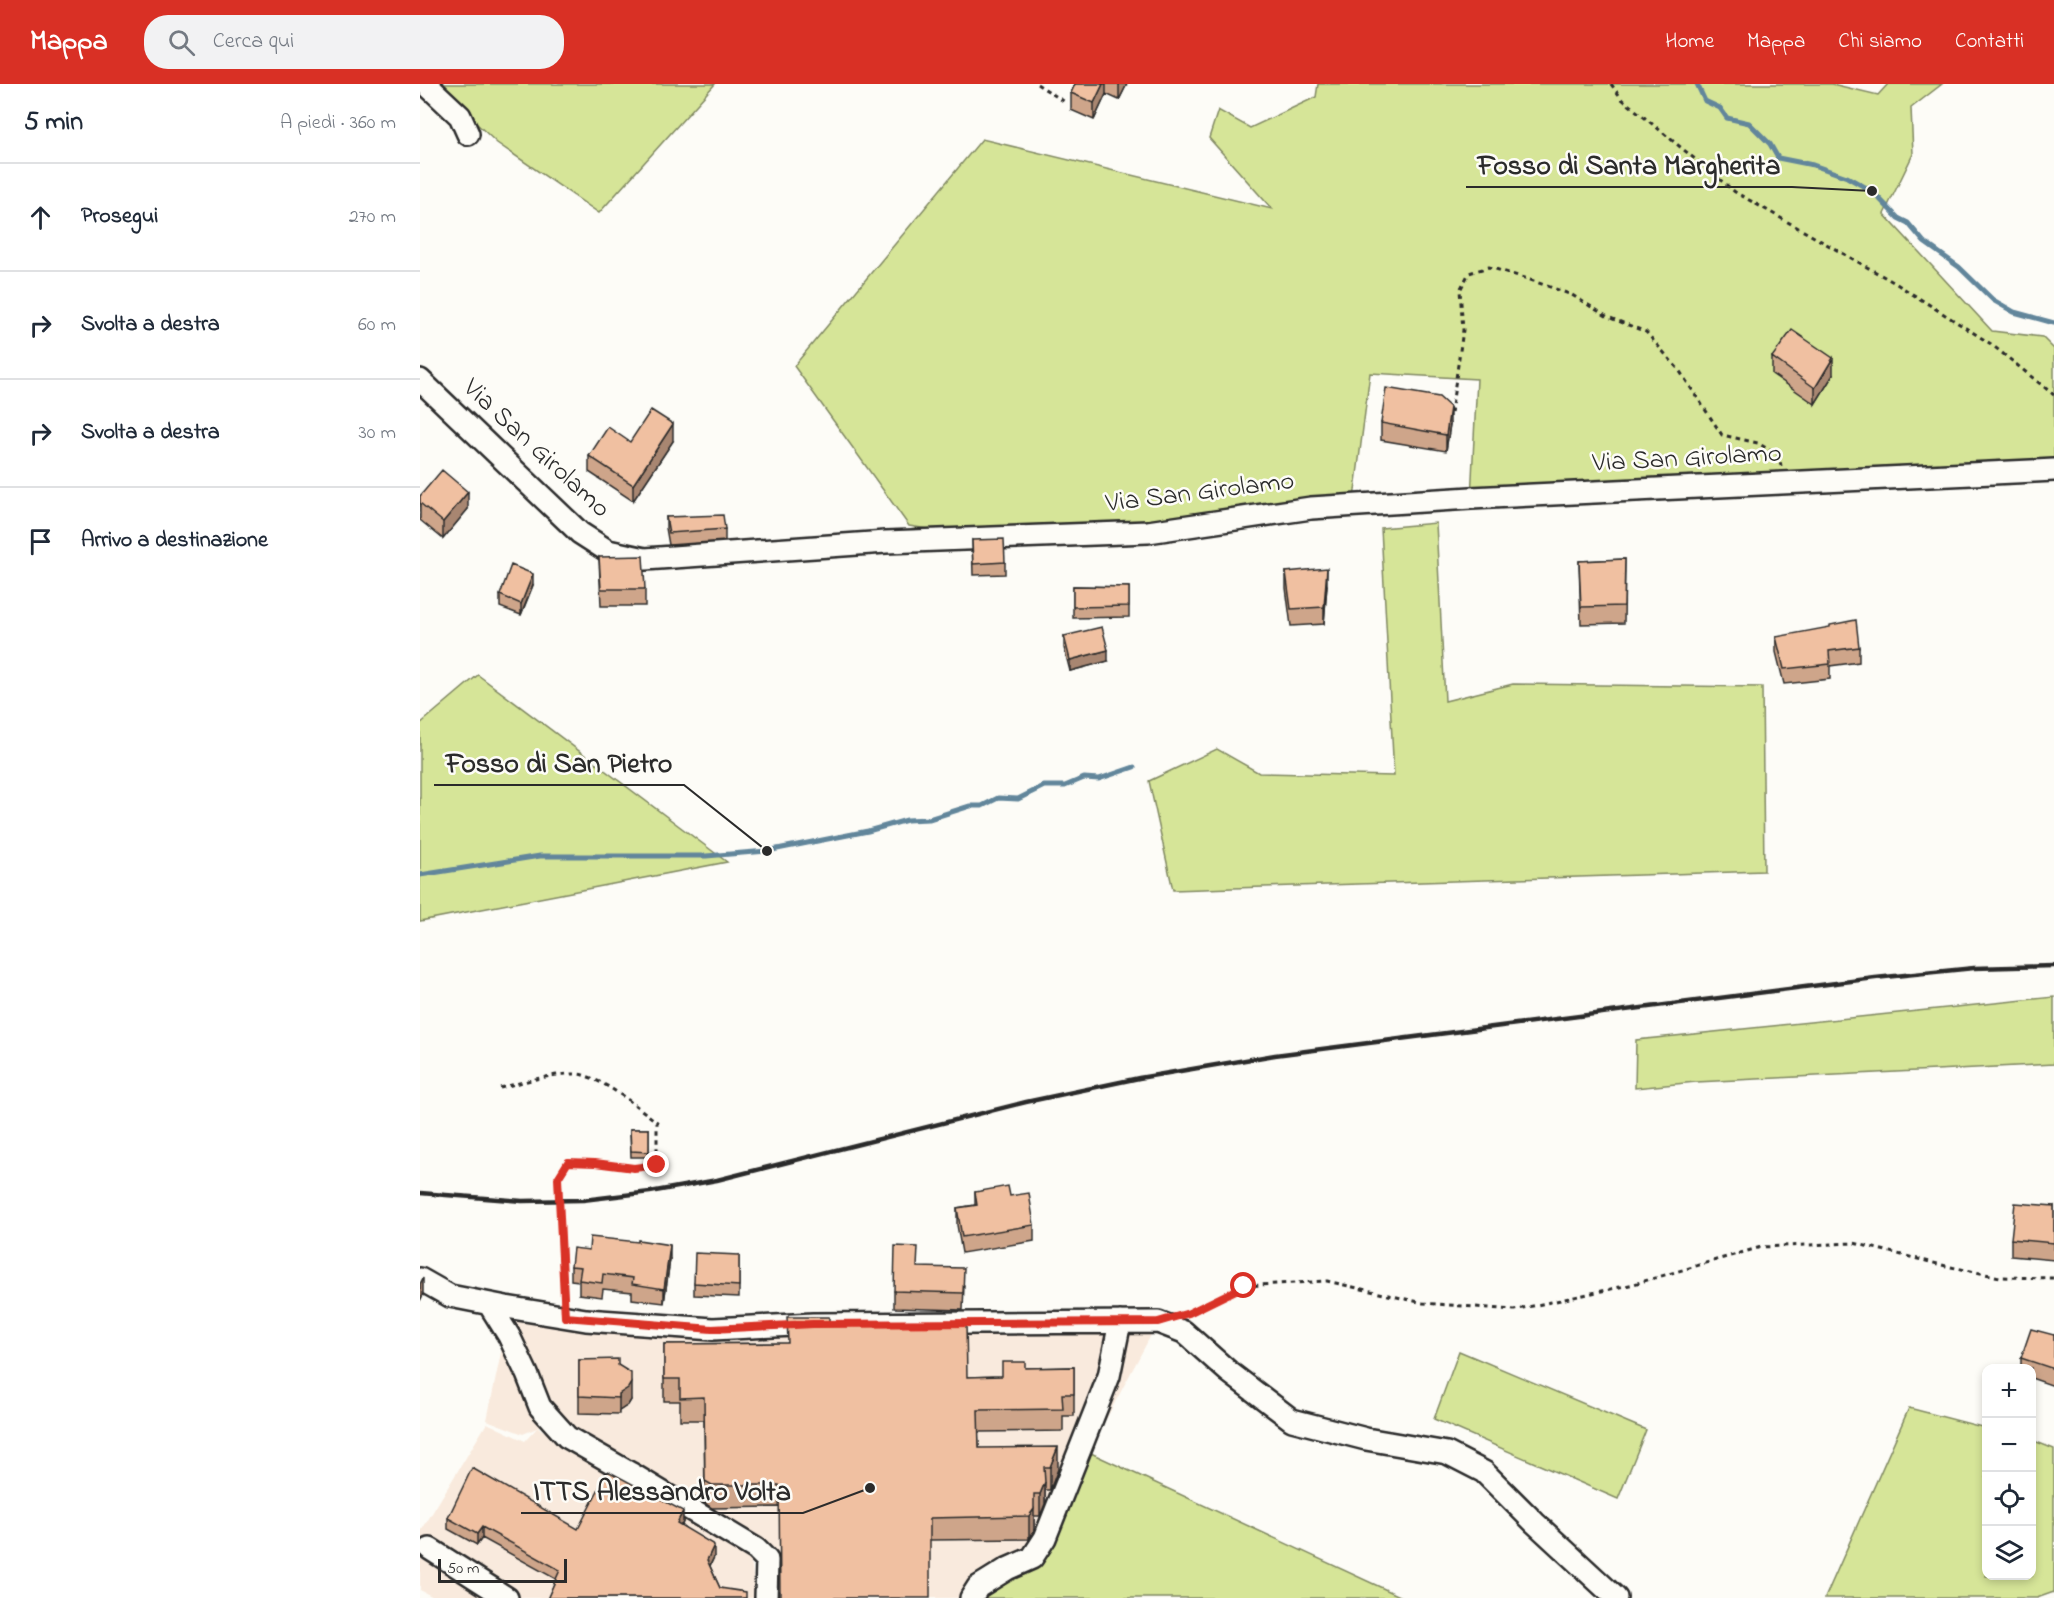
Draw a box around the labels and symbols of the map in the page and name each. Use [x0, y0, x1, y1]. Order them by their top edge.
callout: Fosso di Santa Margherita [1466, 141, 1792, 187]
text: Fosso di Santa Margherita [1476, 147, 1780, 189]
street label: Via San Girolamo [453, 369, 619, 528]
street label: Via San Girolamo [1590, 435, 1783, 483]
street label: Via San Girolamo [1102, 462, 1297, 524]
callout: Fosso di San Pietro [434, 739, 684, 785]
text: Fosso di San Pietro [444, 745, 672, 786]
route end [643, 1151, 669, 1177]
route start [1230, 1272, 1256, 1298]
callout: ITTS Alessandro Volta [521, 1467, 803, 1513]
text: ITTS Alessandro Volta [533, 1473, 791, 1514]
scale bar [438, 1556, 567, 1584]

